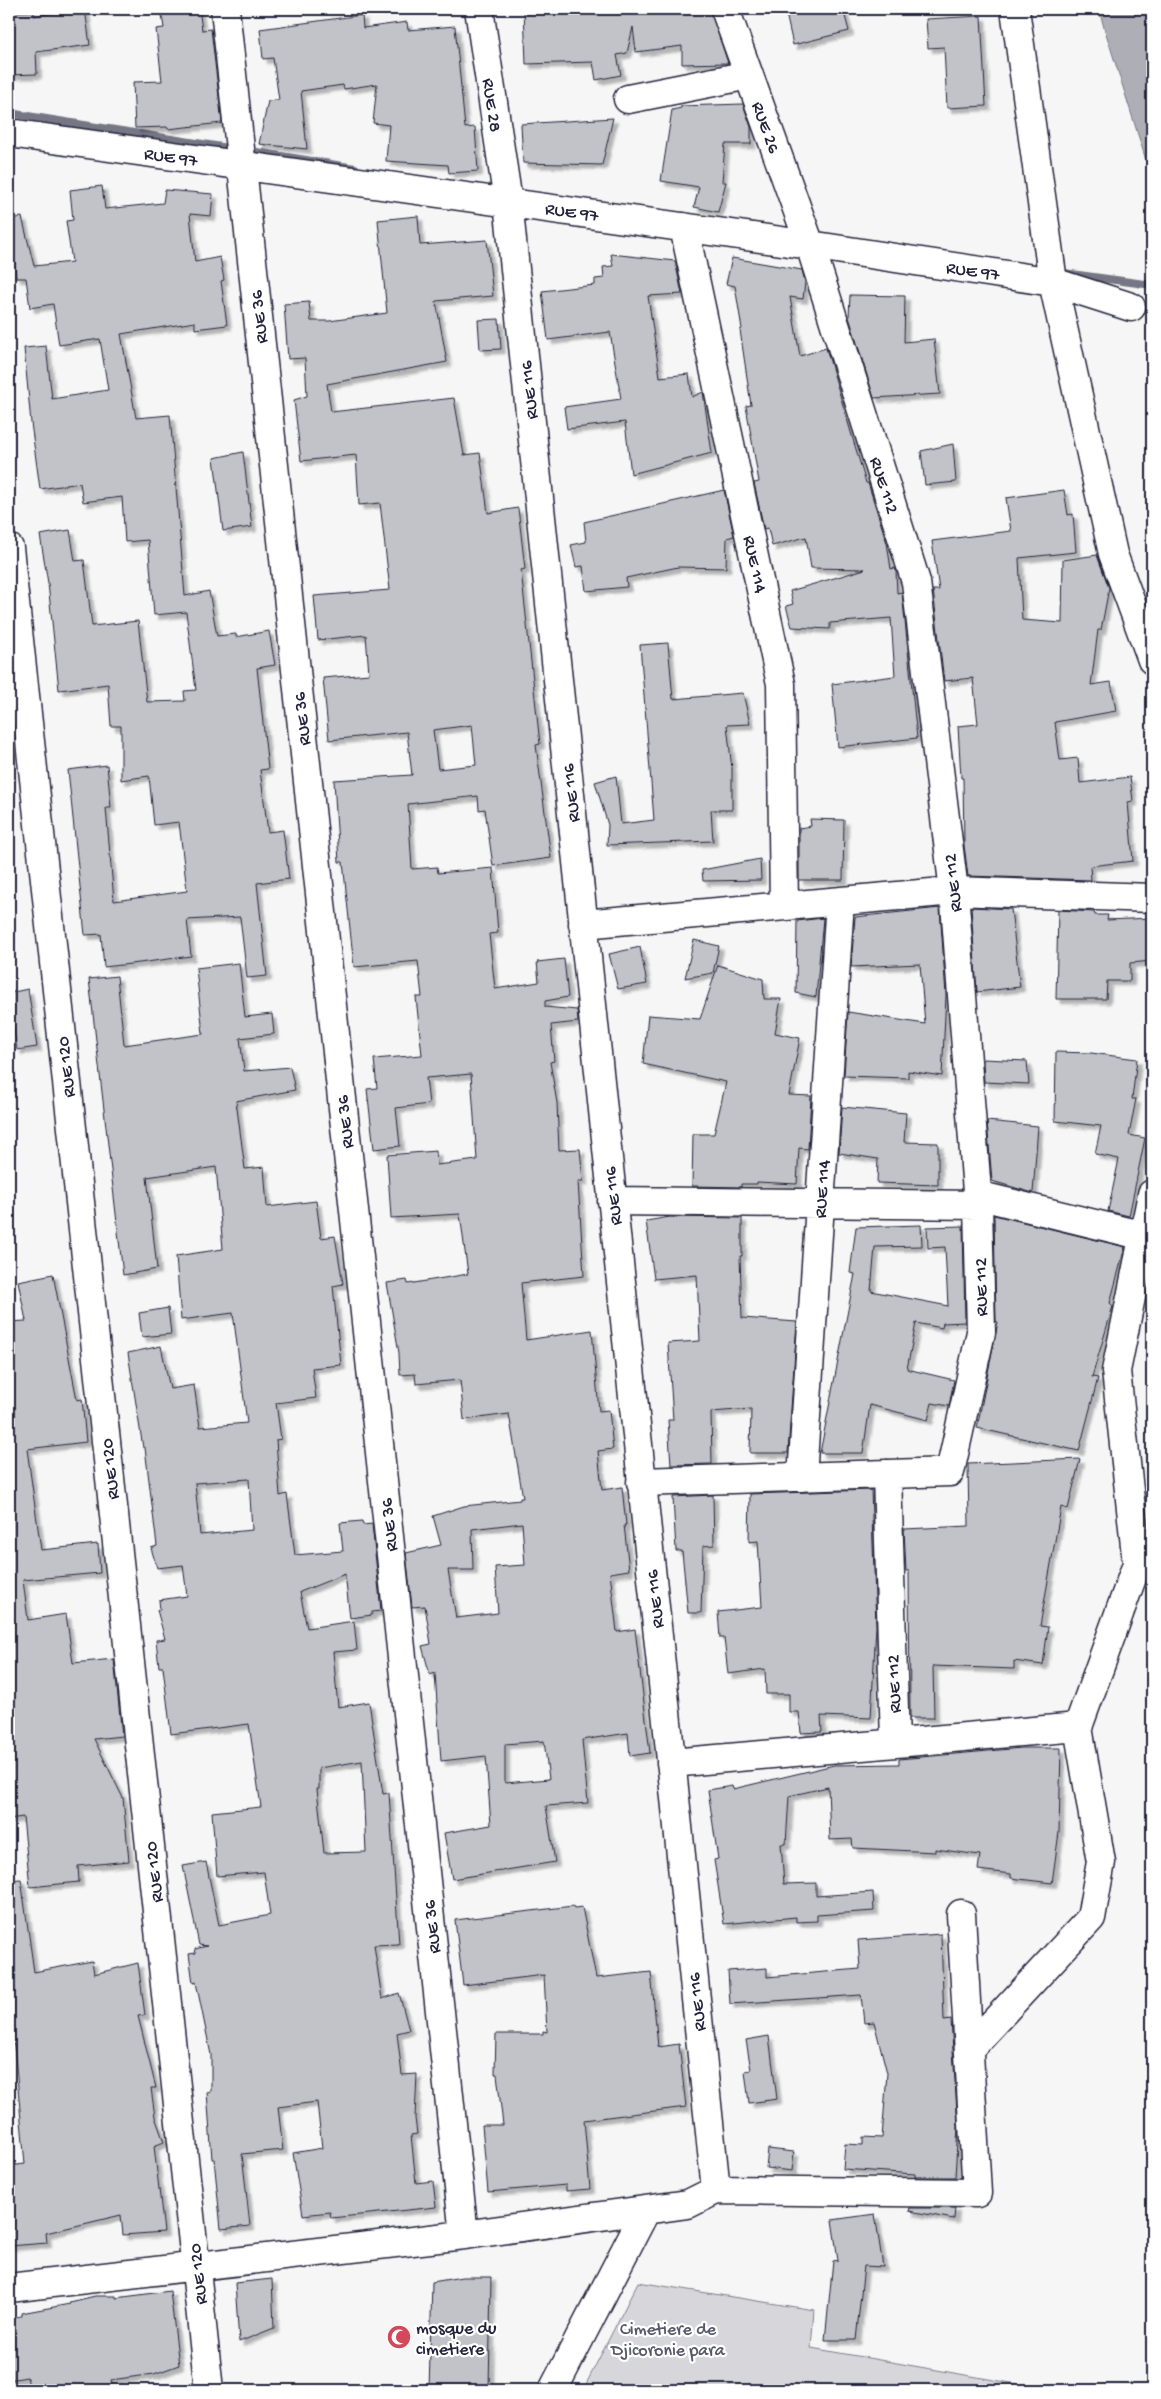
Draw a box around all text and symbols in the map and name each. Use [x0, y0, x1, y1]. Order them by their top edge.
street label: RUE 28 [476, 77, 505, 134]
street label: RUE 26 [746, 99, 784, 157]
street label: RUE 97 [143, 144, 199, 173]
street label: RUE 97 [544, 199, 600, 228]
street label: RUE 97 [945, 258, 1001, 287]
street label: RUE 36 [247, 288, 274, 345]
street label: RUE 116 [517, 358, 544, 420]
street label: RUE 112 [864, 455, 902, 517]
street label: RUE 114 [737, 534, 770, 596]
street label: RUE 36 [290, 690, 317, 747]
street label: RUE 116 [559, 761, 586, 823]
street label: RUE 112 [941, 852, 968, 913]
street label: RUE 120 [54, 1035, 81, 1098]
street label: RUE 36 [333, 1093, 360, 1150]
street label: RUE 114 [811, 1159, 836, 1219]
street label: RUE 116 [601, 1164, 628, 1226]
street label: RUE 112 [971, 1257, 994, 1316]
street label: RUE 120 [98, 1437, 125, 1500]
street label: RUE 36 [377, 1496, 404, 1553]
street label: RUE 116 [643, 1567, 670, 1629]
street label: RUE 112 [884, 1654, 907, 1714]
street label: RUE 120 [142, 1840, 169, 1903]
street label: RUE 36 [420, 1898, 447, 1955]
street label: RUE 116 [685, 1970, 712, 2032]
street label: RUE 120 [186, 2242, 213, 2305]
place label: mosque du cimetiere [416, 2319, 497, 2361]
park label: Cimetiere de Djicoronie para [610, 2320, 726, 2362]
mosque icon: mosque du cimetiere [386, 2324, 412, 2350]

